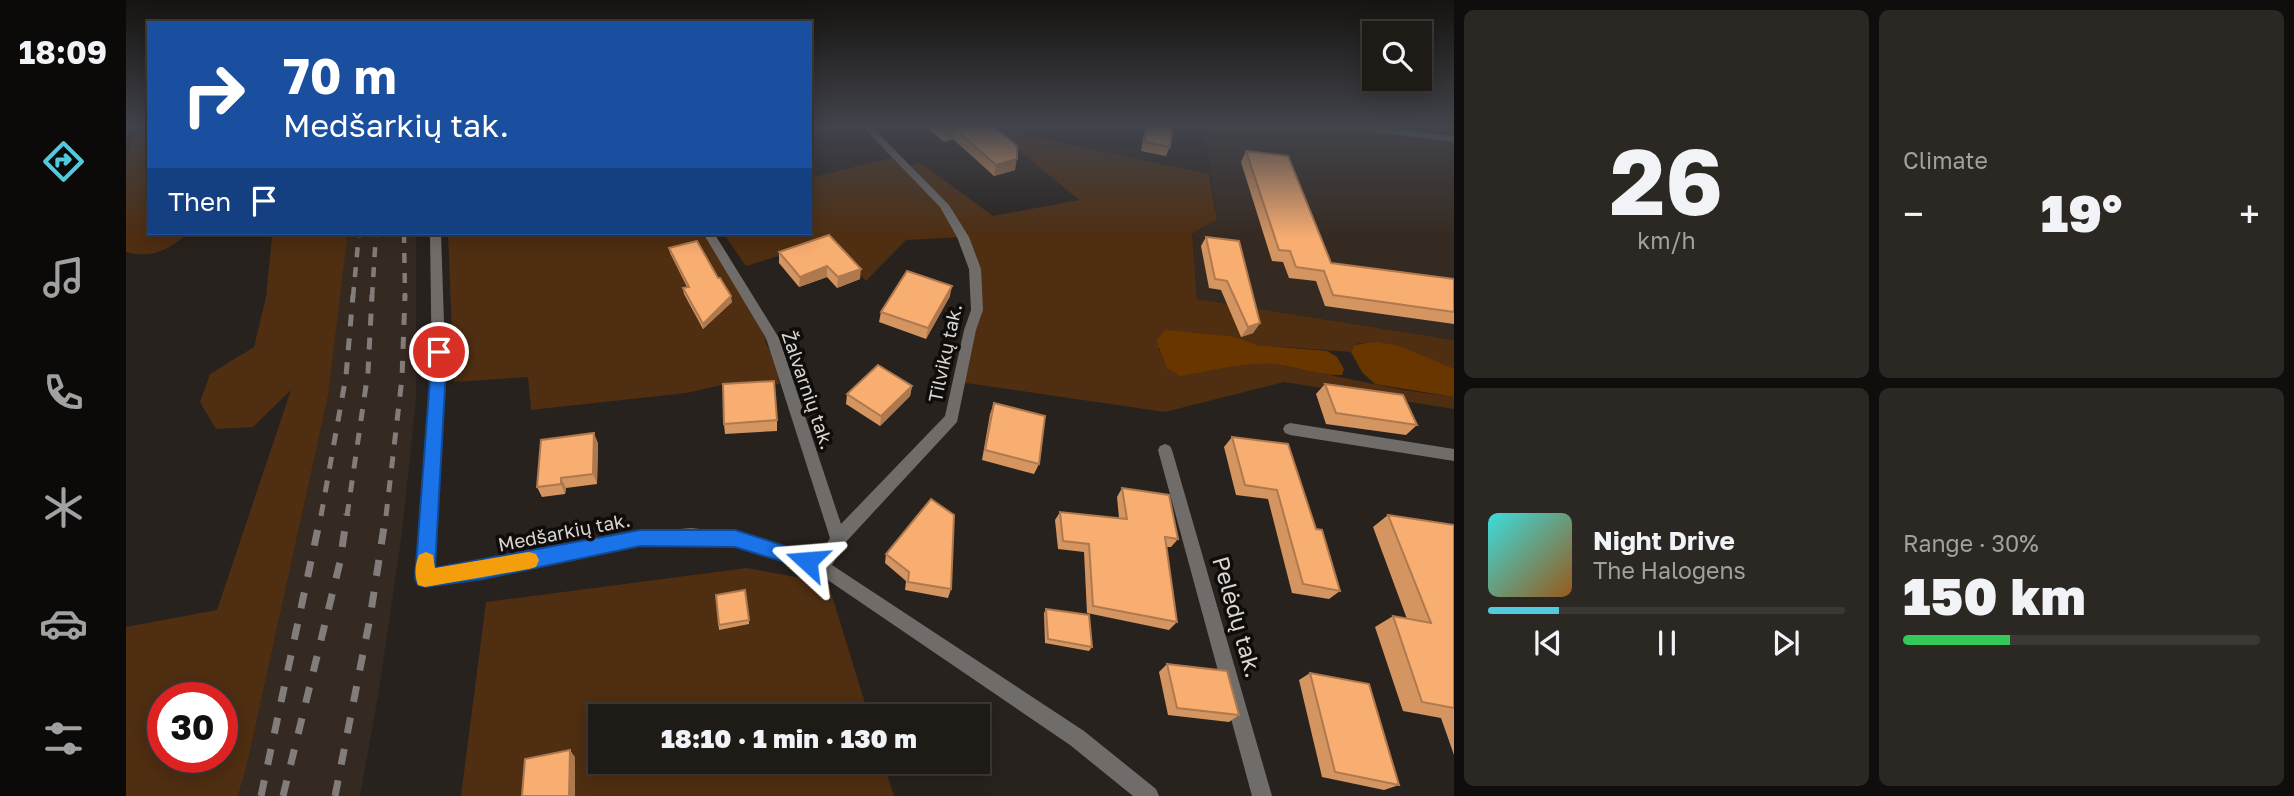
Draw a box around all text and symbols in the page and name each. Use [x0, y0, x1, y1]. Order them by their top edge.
map controls [1362, 21, 1432, 91]
button: search [1362, 21, 1432, 91]
text: 18:09 [19, 33, 107, 71]
text: 70 m [283, 46, 397, 105]
icon: right [168, 49, 259, 140]
text: Medšarkių tak. [283, 106, 509, 144]
text: 26 [1610, 126, 1723, 235]
icon: directions [39, 137, 88, 186]
text: Climate [1903, 146, 1988, 174]
text: 19° [2041, 181, 2122, 243]
icon: arrive [245, 182, 283, 220]
text: Then [168, 186, 231, 217]
text: − [1903, 191, 1924, 236]
text: + [2239, 191, 2260, 236]
text: km/h [1637, 226, 1696, 254]
icon: music [39, 253, 88, 302]
street label: Tilvikų tak. [923, 301, 966, 404]
pin [409, 322, 469, 382]
street label: Žalvarnių tak. [777, 327, 840, 452]
icon: arrive [420, 333, 458, 371]
icon: phone [39, 368, 88, 417]
icon: climate [39, 483, 88, 532]
street label: Medšarkių tak. [496, 507, 632, 556]
position arrow [770, 524, 844, 598]
text: Night Drive [1593, 525, 1735, 556]
text: Range · 30% [1903, 529, 2038, 557]
street label: Pelėdų tak. [1207, 553, 1269, 681]
text: The Halogens [1593, 556, 1746, 584]
text: 150 km [1903, 564, 2086, 626]
icon: car [39, 599, 88, 648]
icon: previous [1529, 624, 1567, 662]
icon: pause [1648, 624, 1686, 662]
icon: next [1767, 624, 1805, 662]
speed limit sign: 30 [147, 682, 238, 773]
icon: filters [39, 714, 88, 763]
text: 18:10 · 1 min · 130 m [661, 723, 917, 754]

